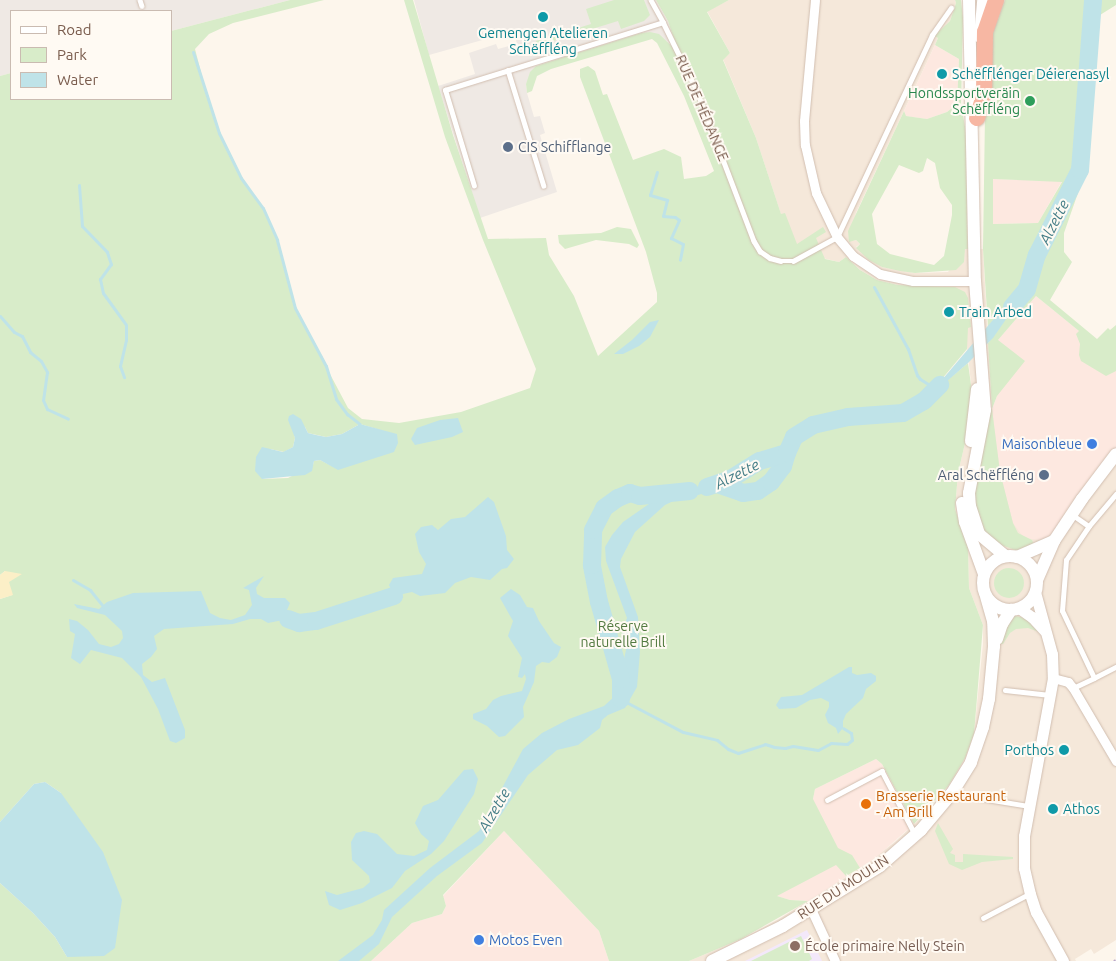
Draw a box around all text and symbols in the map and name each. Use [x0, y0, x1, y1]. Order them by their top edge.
legend [10, 10, 172, 100]
marker: Gemengen Atelieren Schëffléng [537, 11, 549, 23]
text: Road [57, 21, 92, 38]
place label: Gemengen Atelieren Schëffléng [478, 25, 608, 58]
text: Park [57, 46, 87, 63]
street label: RUE DE HÉDANGE [672, 52, 732, 164]
place label: Schëfflénger Déierenasyl [952, 66, 1109, 82]
marker: Schëfflénger Déierenasyl [936, 68, 948, 80]
text: Water [57, 71, 98, 88]
place label: Hondssportveräin Schëffléng [908, 85, 1020, 118]
marker: Hondssportveräin Schëffléng [1024, 95, 1036, 107]
place label: CIS Schifflange [518, 139, 611, 155]
marker: CIS Schifflange [502, 141, 514, 153]
water label: Alzette [1035, 197, 1073, 247]
place label: Train Arbed [959, 304, 1032, 320]
marker: Train Arbed [943, 306, 955, 318]
place label: Maisonbleue [1002, 436, 1082, 452]
marker: Maisonbleue [1086, 438, 1098, 450]
water label: Alzette [712, 455, 762, 493]
place label: Aral Schëffléng [938, 467, 1034, 483]
marker: Aral Schëffléng [1038, 469, 1050, 481]
park label: Réserve naturelle Brill [581, 618, 665, 650]
place label: Porthos [1005, 742, 1054, 758]
marker: Porthos [1058, 744, 1070, 756]
water label: Alzette [474, 785, 514, 835]
place label: Brasserie Restaurant - Am Brill [876, 788, 1006, 820]
marker: Brasserie Restaurant - Am Brill [860, 798, 872, 810]
place label: Athos [1063, 801, 1100, 817]
marker: Athos [1047, 803, 1059, 815]
street label: RUE DU MOULIN [794, 851, 892, 923]
place label: Motos Even [489, 932, 563, 948]
marker: Motos Even [473, 934, 485, 946]
place label: École primaire Nelly Stein [805, 938, 965, 954]
marker: École primaire Nelly Stein [789, 940, 801, 952]

